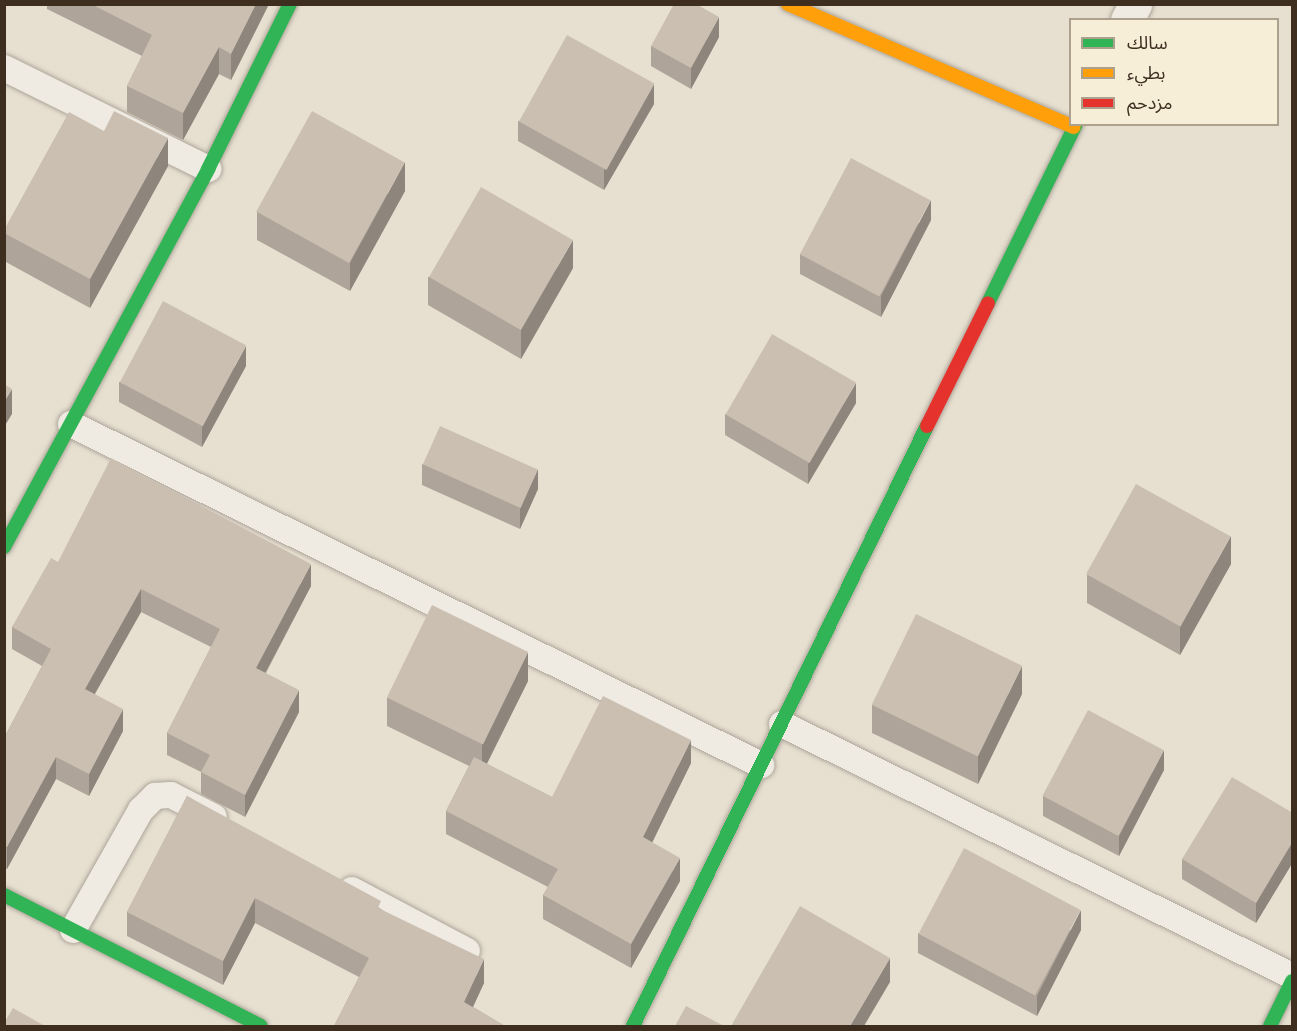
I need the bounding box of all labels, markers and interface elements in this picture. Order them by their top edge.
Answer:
legend [1069,18,1279,126]
text: سالك [1127,33,1168,53]
text: بطيء [1127,63,1165,83]
text: مزدحم [1127,93,1172,113]

